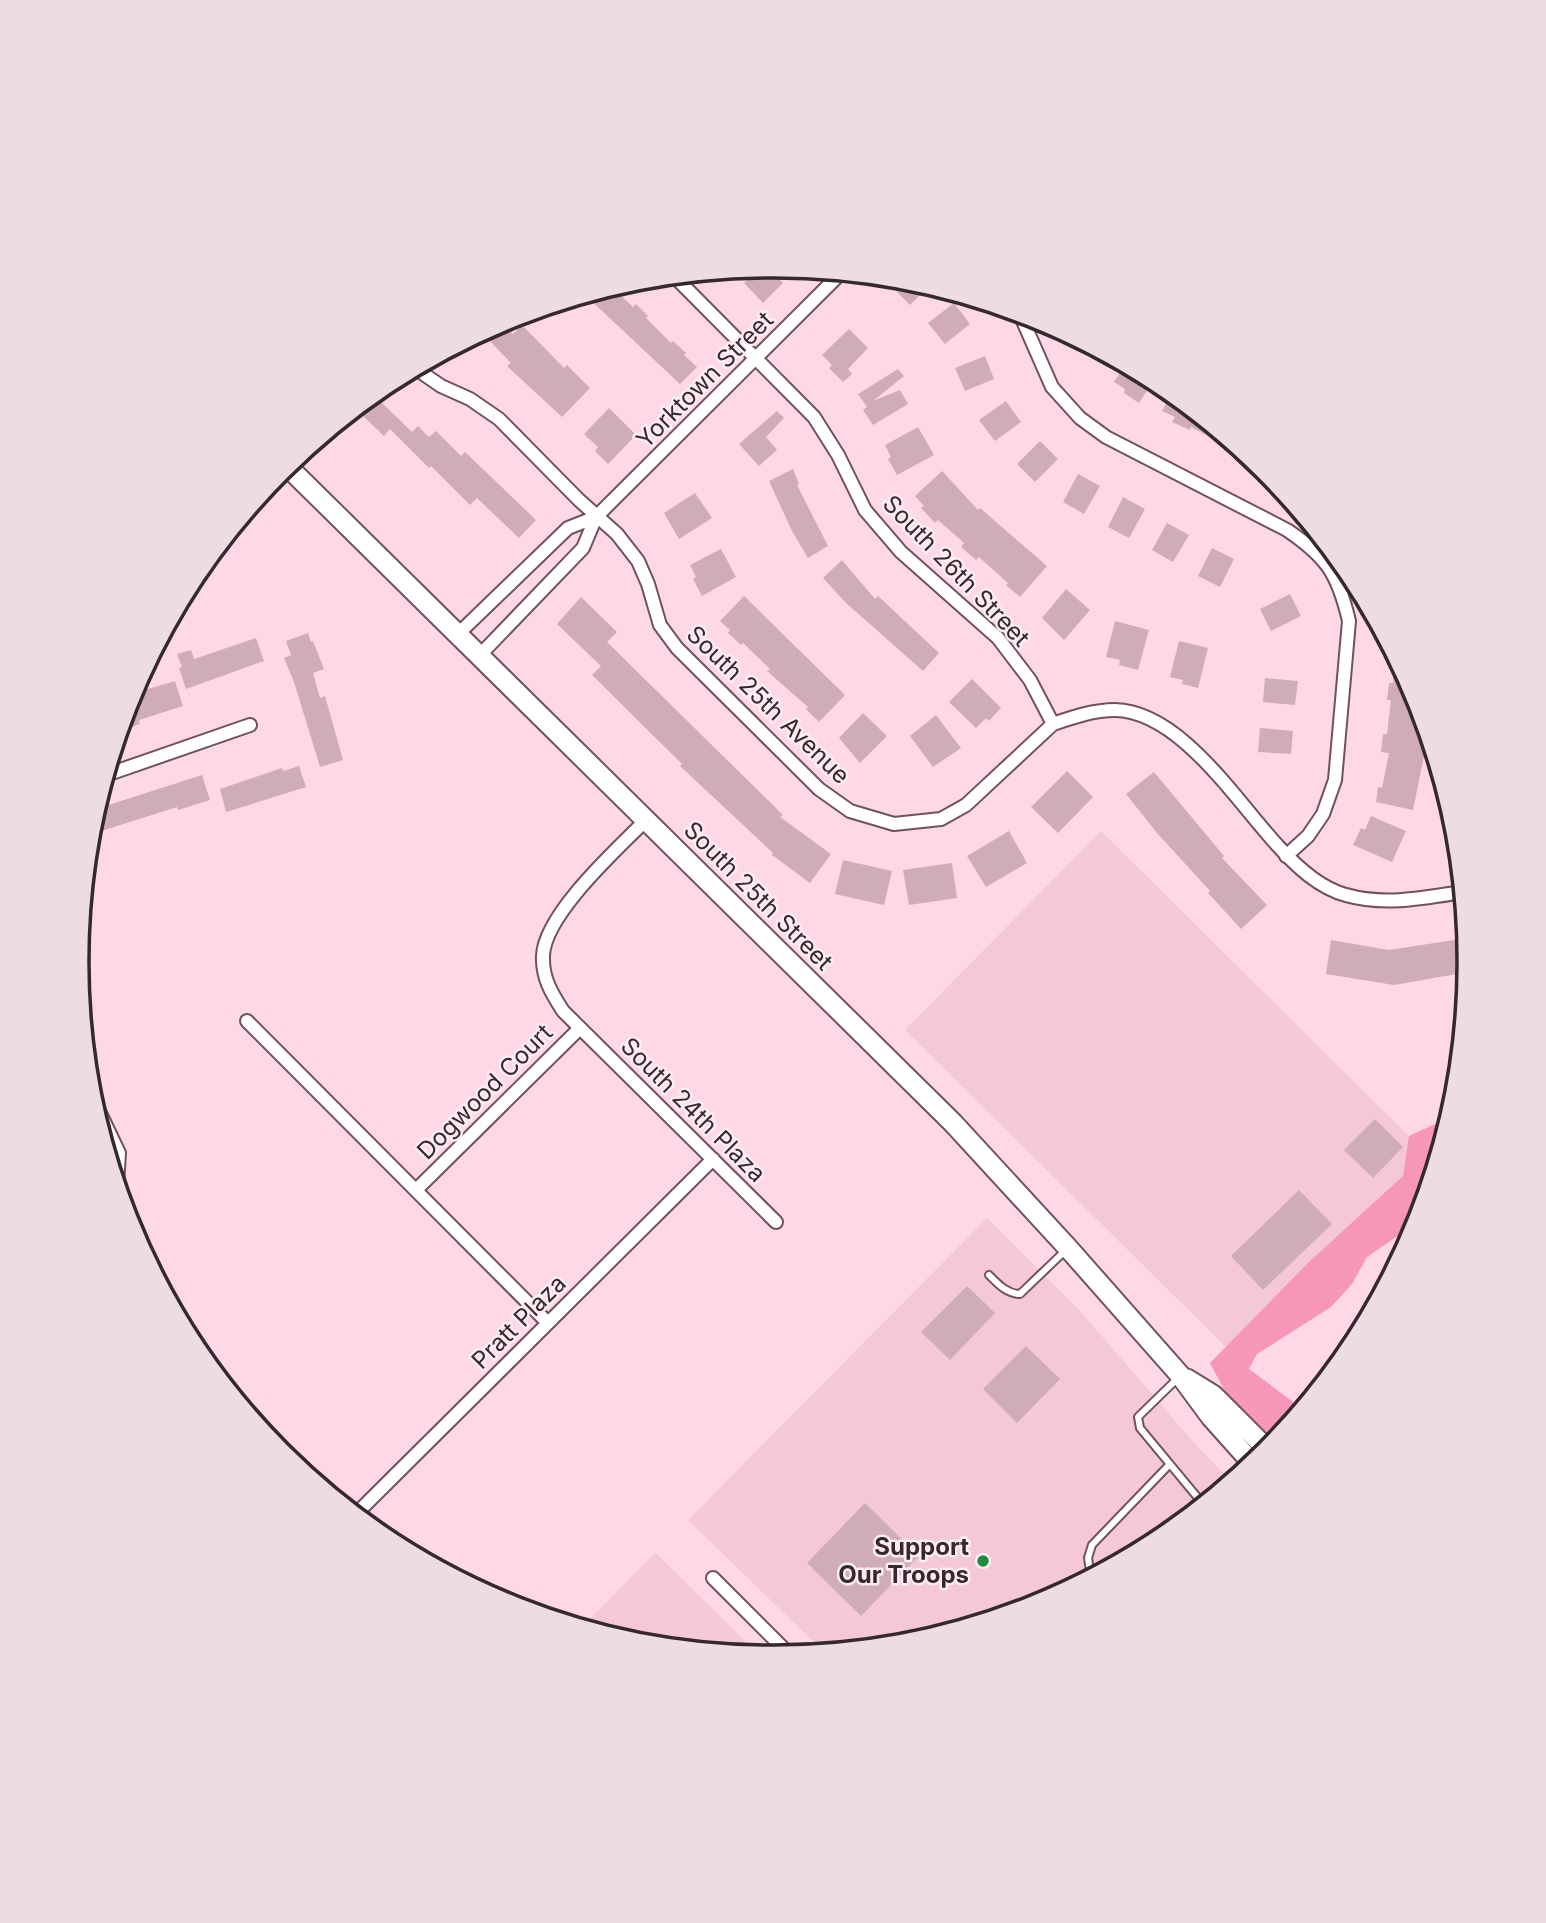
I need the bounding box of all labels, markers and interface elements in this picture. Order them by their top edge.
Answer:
street label: Yorktown Street [630,305,779,454]
street label: South 26th Street [877,489,1036,652]
street label: South 25th Avenue [681,619,856,790]
street label: South 25th Street [678,815,839,976]
street label: Dogwood Court [411,1018,558,1165]
street label: South 24th Plaza [615,1031,772,1188]
street label: Pratt Plaza [466,1269,572,1375]
place label: Support Our Troops [838,1532,969,1589]
marker: Support Our Troops [975,1553,991,1569]

